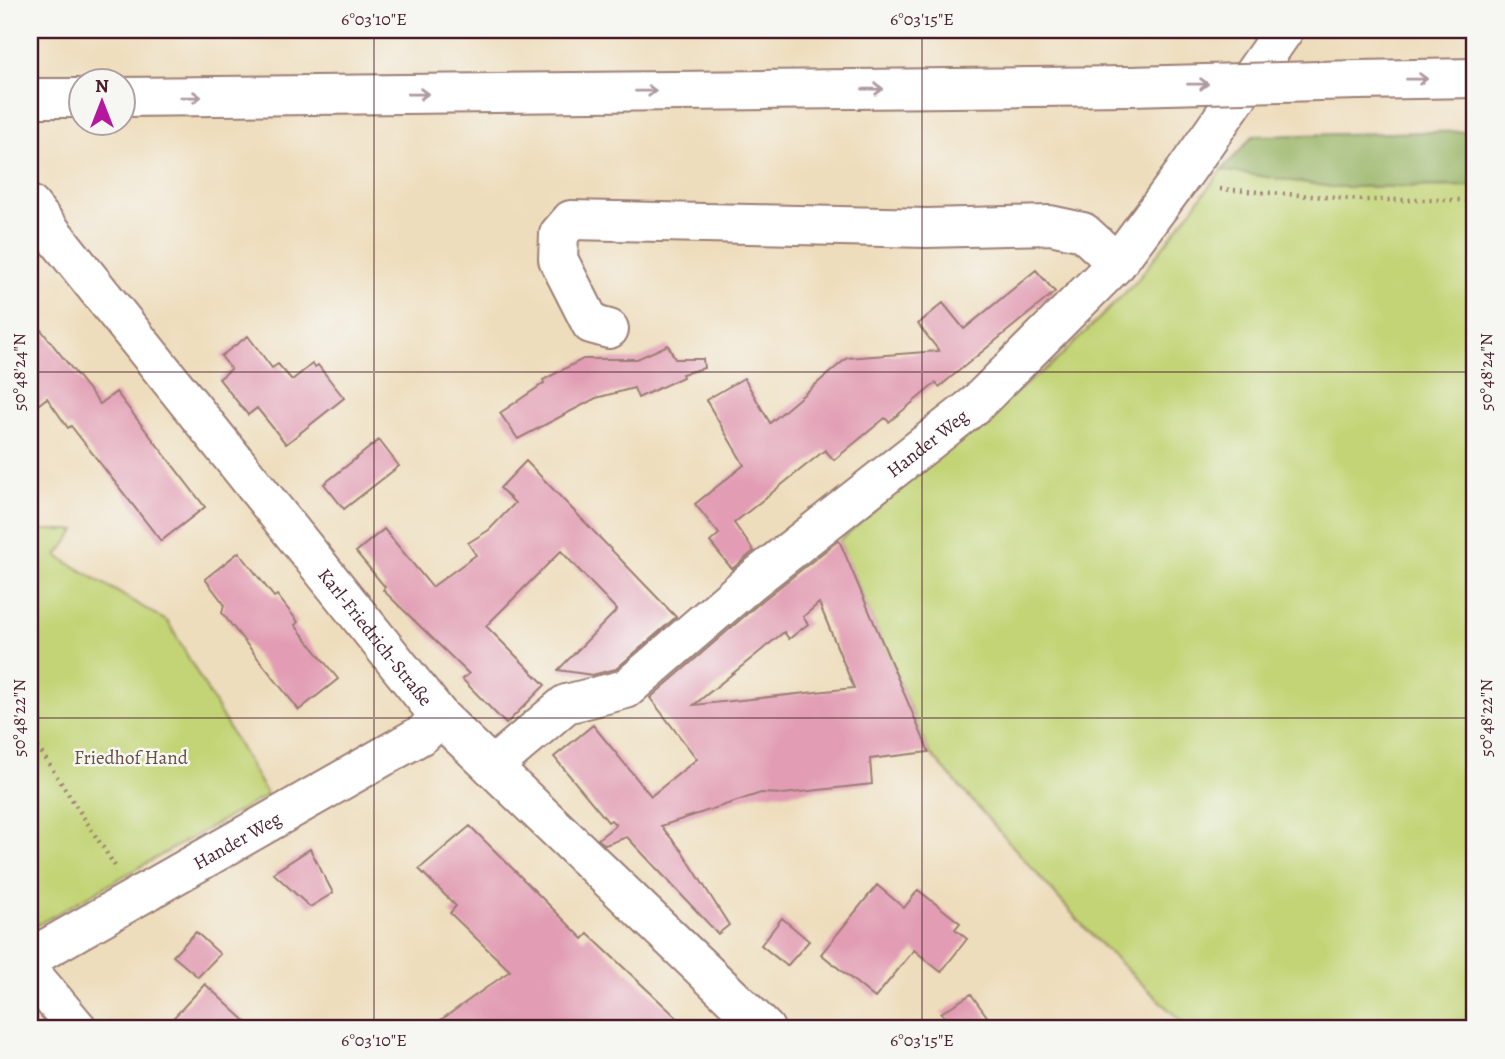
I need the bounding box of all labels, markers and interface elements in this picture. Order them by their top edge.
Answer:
text: 6°03'10"E [341,7,407,31]
text: 6°03'15"E [890,7,954,31]
north arrow [66,66,136,136]
one-way arrow [1405,72,1428,86]
text: N [95,73,109,99]
one-way arrow [1187,77,1210,91]
one-way arrow [861,82,884,96]
one-way arrow [634,84,657,98]
one-way arrow [406,87,429,101]
one-way arrow [179,90,202,103]
text: 50°48'24"N [7,333,31,411]
text: 50°48'24"N [1474,333,1498,411]
street label: Hander Weg [881,403,974,484]
street label: Karl-Friedrich-Straße [312,563,438,712]
text: 50°48'22"N [7,679,31,757]
text: 50°48'22"N [1474,679,1498,757]
park label: Friedhof Hand [74,745,189,771]
street label: Hander Weg [189,805,286,876]
text: 6°03'10"E [341,1028,407,1052]
text: 6°03'15"E [890,1028,954,1052]

